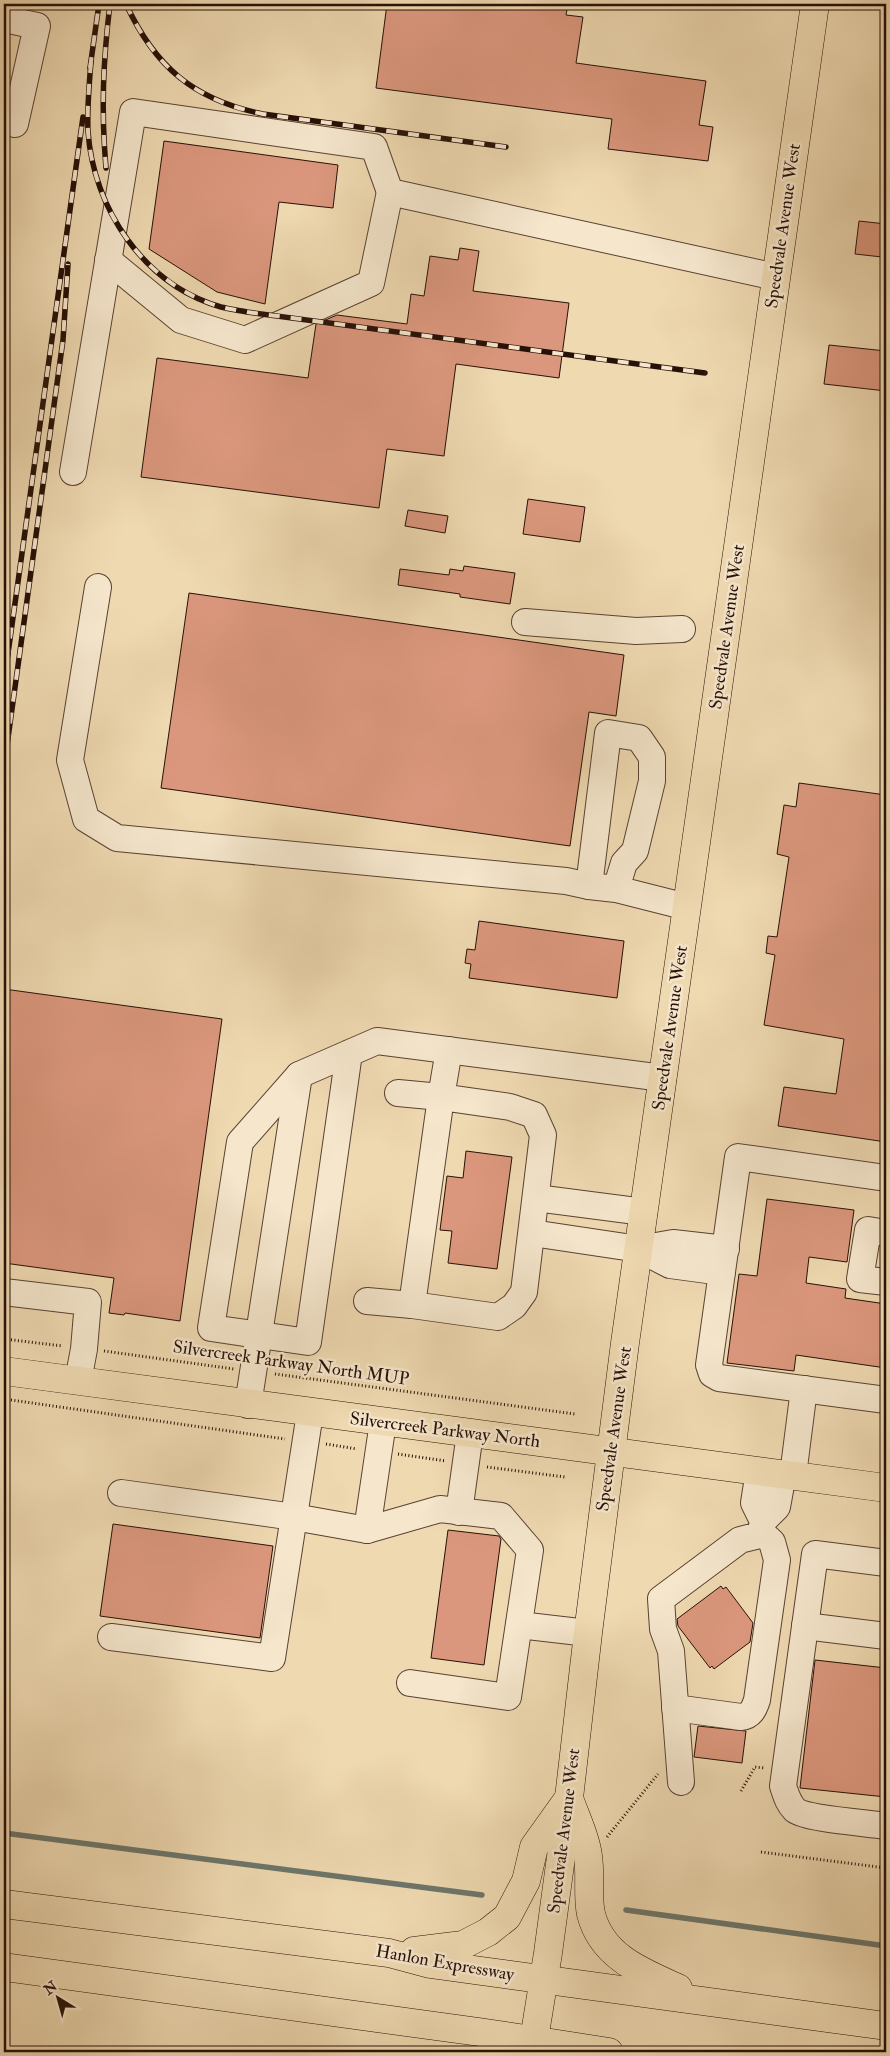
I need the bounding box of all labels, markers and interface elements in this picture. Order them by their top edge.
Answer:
street label: Speedvale Avenue West [760,142,806,310]
street label: Speedvale Avenue West [704,543,750,711]
street label: Speedvale Avenue West [647,944,693,1112]
street label: Silvercreek Parkway North MUP [171,1335,411,1391]
street label: Speedvale Avenue West [591,1345,637,1513]
street label: Silvercreek Parkway North [349,1407,542,1453]
street label: Speedvale Avenue West [542,1747,586,1915]
street label: Hanlon Expressway [374,1939,517,1987]
north arrow [32,1974,82,2024]
text: N [40,1977,61,1999]

